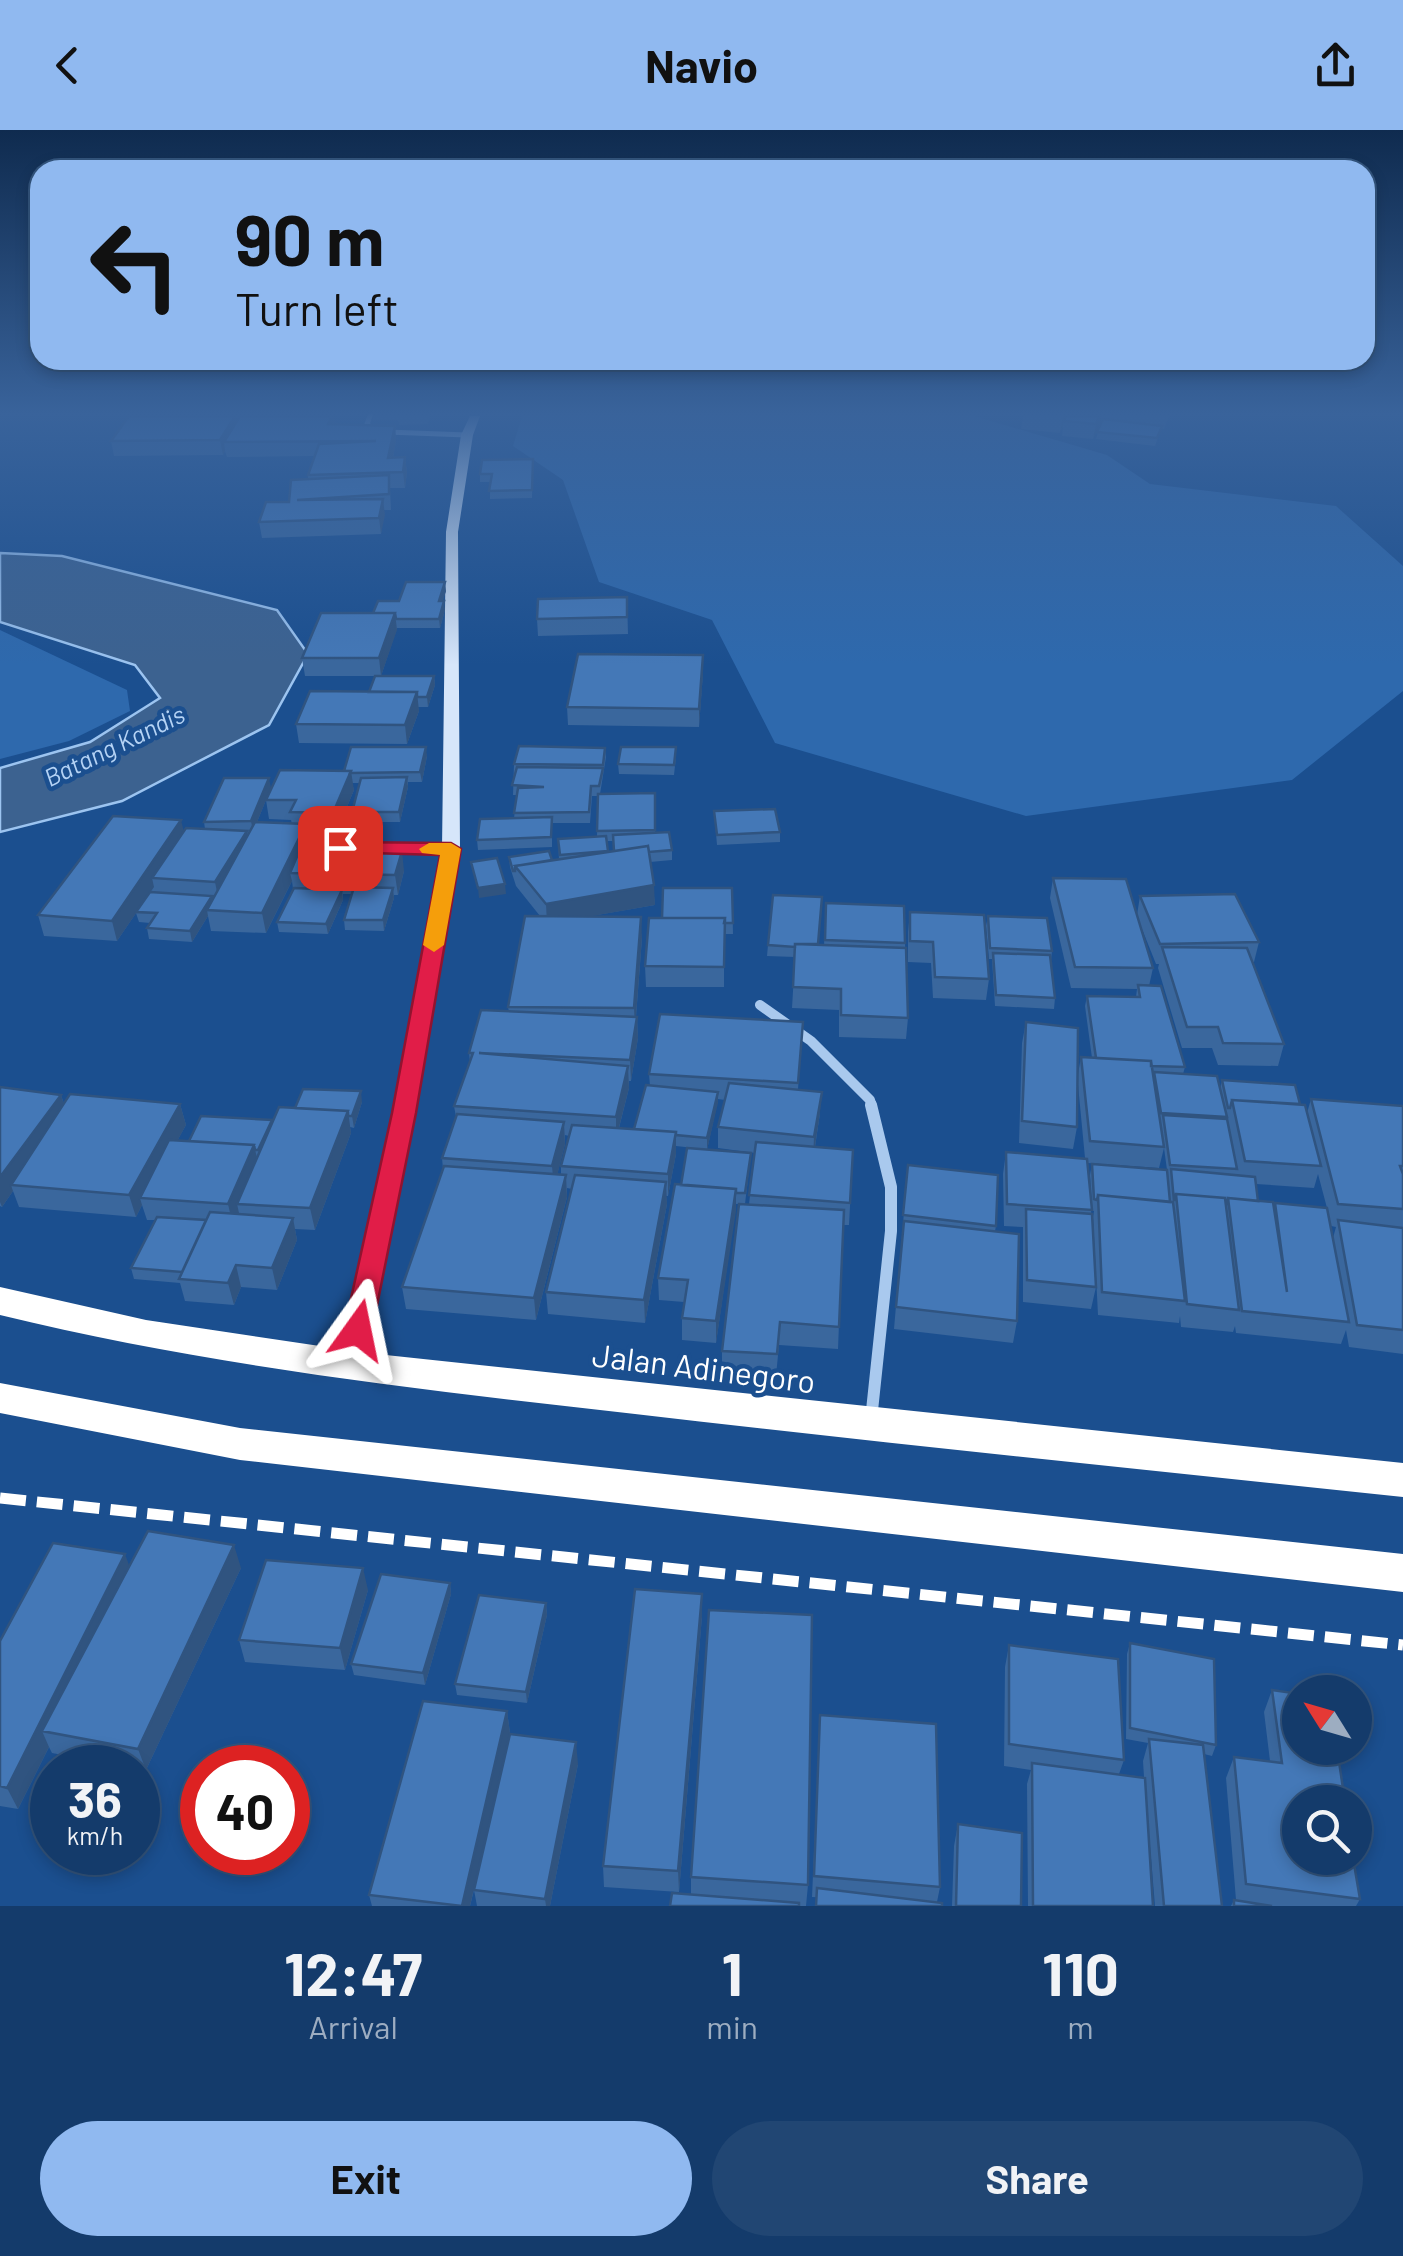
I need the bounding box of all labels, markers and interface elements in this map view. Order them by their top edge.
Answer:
icon: back [40,38,95,93]
text: Navio [645,38,758,92]
icon: share [1308,38,1363,93]
text: 90 m [235,196,385,280]
icon: left [70,200,200,330]
text: Turn left [235,281,399,335]
water label: Batang Kandis [39,698,189,792]
pin [298,806,383,891]
icon: arrive [313,821,368,876]
position arrow [306,1278,410,1382]
street label: Jalan Adinegoro [590,1334,818,1400]
north arrow [1282,1675,1372,1765]
map controls [1282,1675,1372,1875]
speed limit sign: 40 [180,1745,310,1875]
text: 36 [68,1768,122,1828]
button: search [1282,1785,1372,1875]
text: km/h [67,1820,123,1850]
text: 12:47 [284,1936,422,2008]
text: 1 [722,1936,743,2008]
text: 110 [1042,1936,1119,2008]
text: Arrival [308,2007,398,2045]
text: min [706,2007,758,2045]
text: m [1067,2007,1094,2045]
button: Exit [40,2121,692,2236]
button: Share [712,2121,1363,2236]

